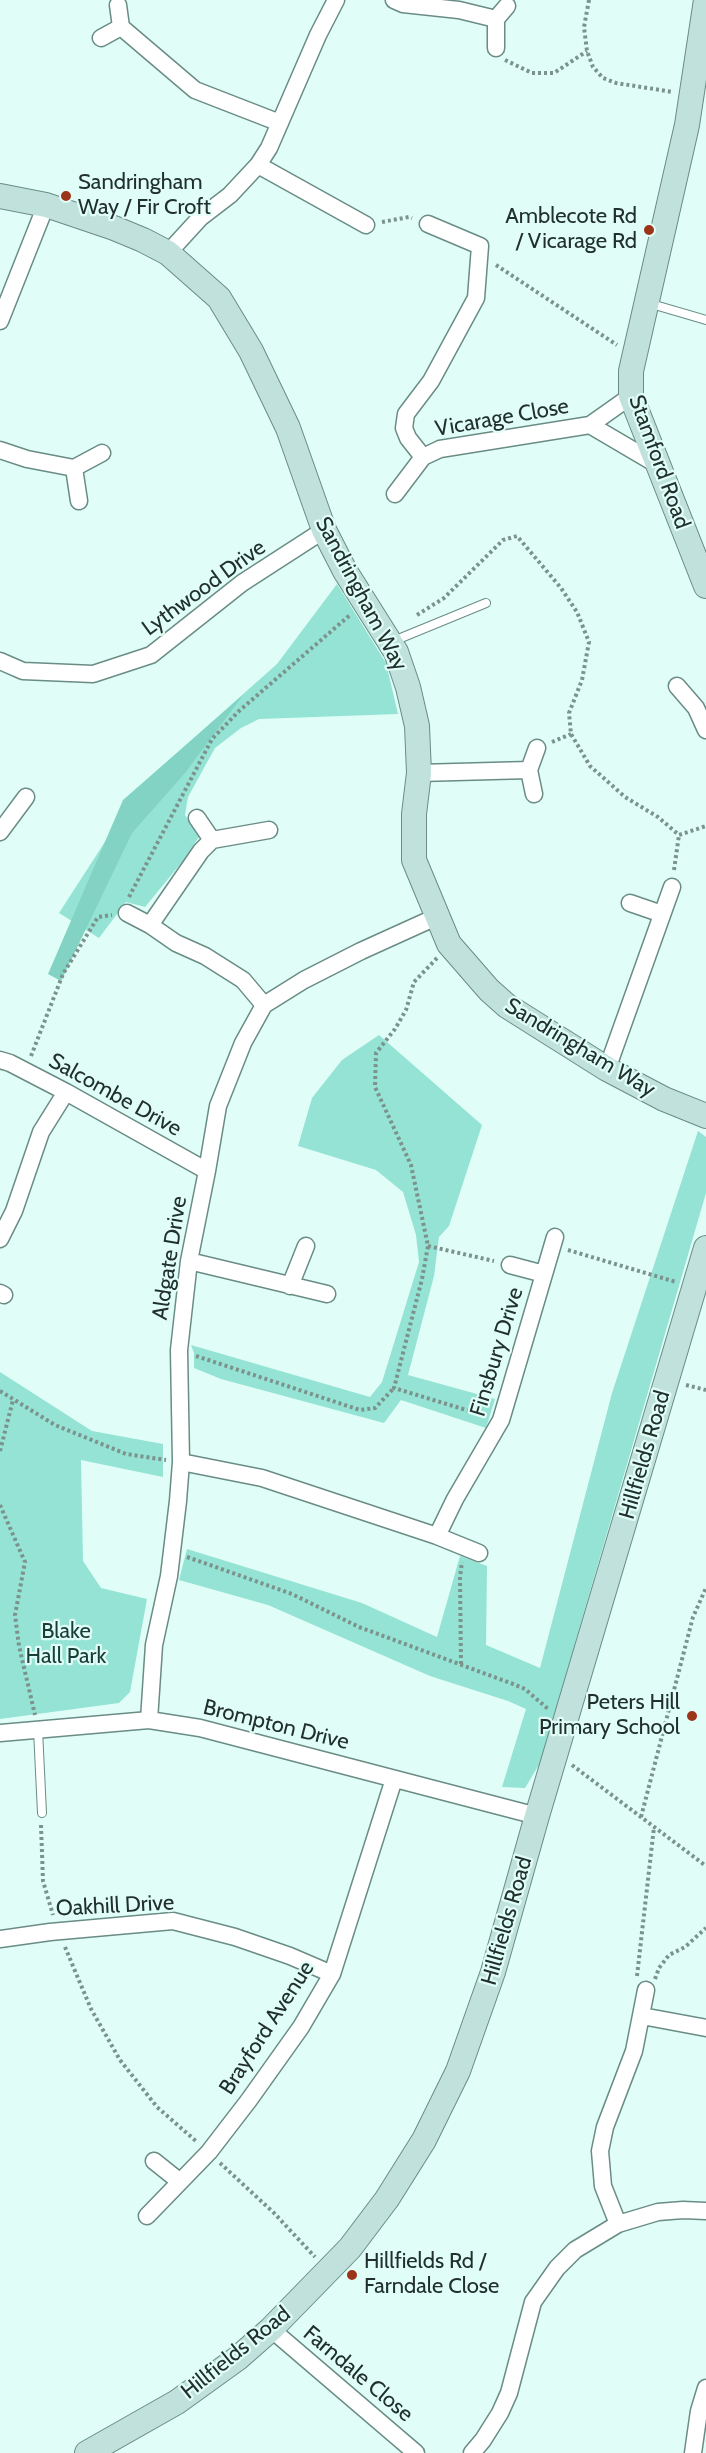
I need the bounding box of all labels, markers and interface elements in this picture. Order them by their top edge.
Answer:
place label: Sandringham Way / Fir Croft [78,170,211,222]
marker: Sandringham Way / Fir Croft [59,189,73,203]
place label: Amblecote Rd / Vicarage Rd [505,204,637,255]
marker: Amblecote Rd / Vicarage Rd [642,223,656,237]
street label: Stamford Road [623,392,695,532]
street label: Vicarage Close [433,393,571,443]
street label: Sandringham Way [309,512,413,676]
street label: Lythwood Drive [137,534,271,642]
street label: Sandringham Way [500,993,660,1103]
street label: Salcombe Drive [44,1048,186,1142]
street label: Aldgate Drive [147,1194,193,1322]
street label: Finsbury Drive [465,1284,529,1420]
street label: Hillfields Road [614,1388,676,1522]
park label: Blake Hall Park [26,1619,106,1670]
place label: Peters Hill Primary School [539,1690,680,1742]
street label: Brompton Drive [200,1694,352,1756]
marker: Peters Hill Primary School [685,1709,699,1723]
street label: Hillfields Road [476,1854,538,1988]
street label: Oakhill Drive [55,1890,175,1922]
street label: Brayford Avenue [214,1956,320,2100]
place label: Hillfields Rd / Farndale Close [364,2249,499,2300]
marker: Hillfields Rd / Farndale Close [345,2268,359,2282]
street label: Hillfields Road [176,2301,296,2405]
street label: Farndale Close [298,2320,418,2428]

